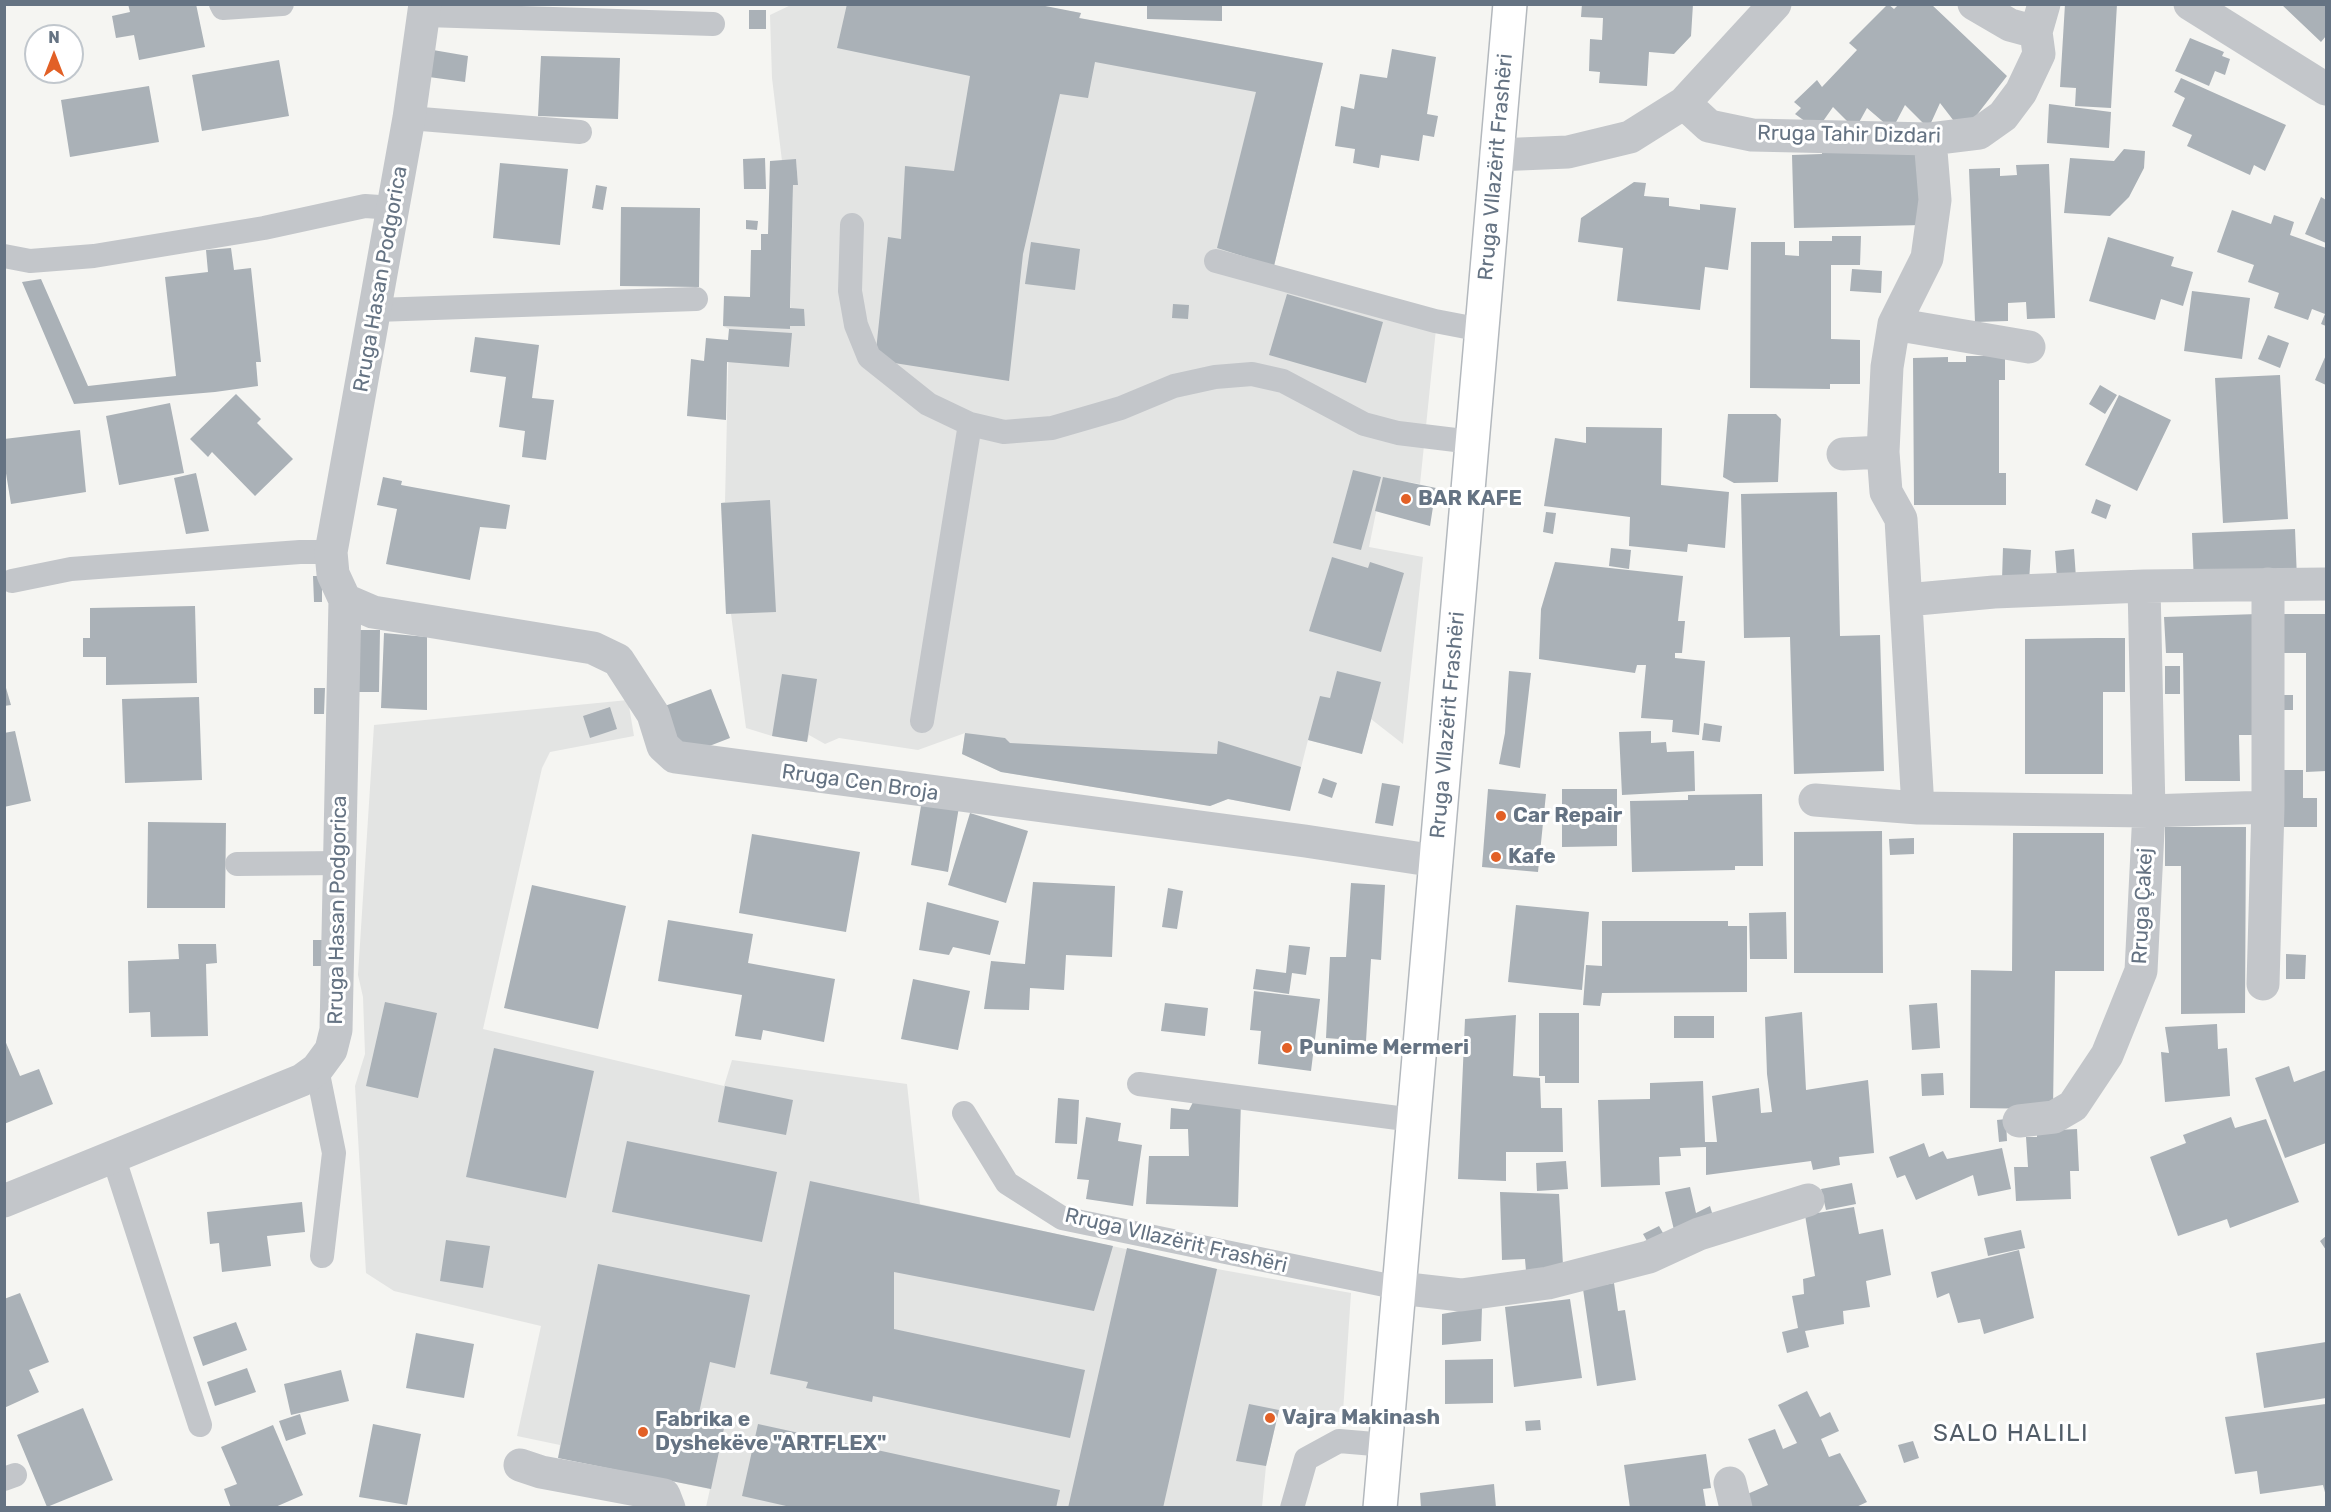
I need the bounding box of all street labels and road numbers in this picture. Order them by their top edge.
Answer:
street label: Rruga Vllazërit Frashëri [1474,53,1518,281]
street label: Rruga Tahir Dizdari [1757,121,1941,149]
street label: Rruga Hasan Podgorica [349,164,413,394]
street label: Rruga Vllazërit Frashëri [1426,611,1470,839]
street label: Rruga Cen Broja [780,760,940,806]
street label: Rruga Hasan Podgorica [323,795,353,1025]
street label: Rruga Çakej [2127,847,2159,965]
street label: Rruga Vllazërit Frashëri [1062,1203,1290,1279]

